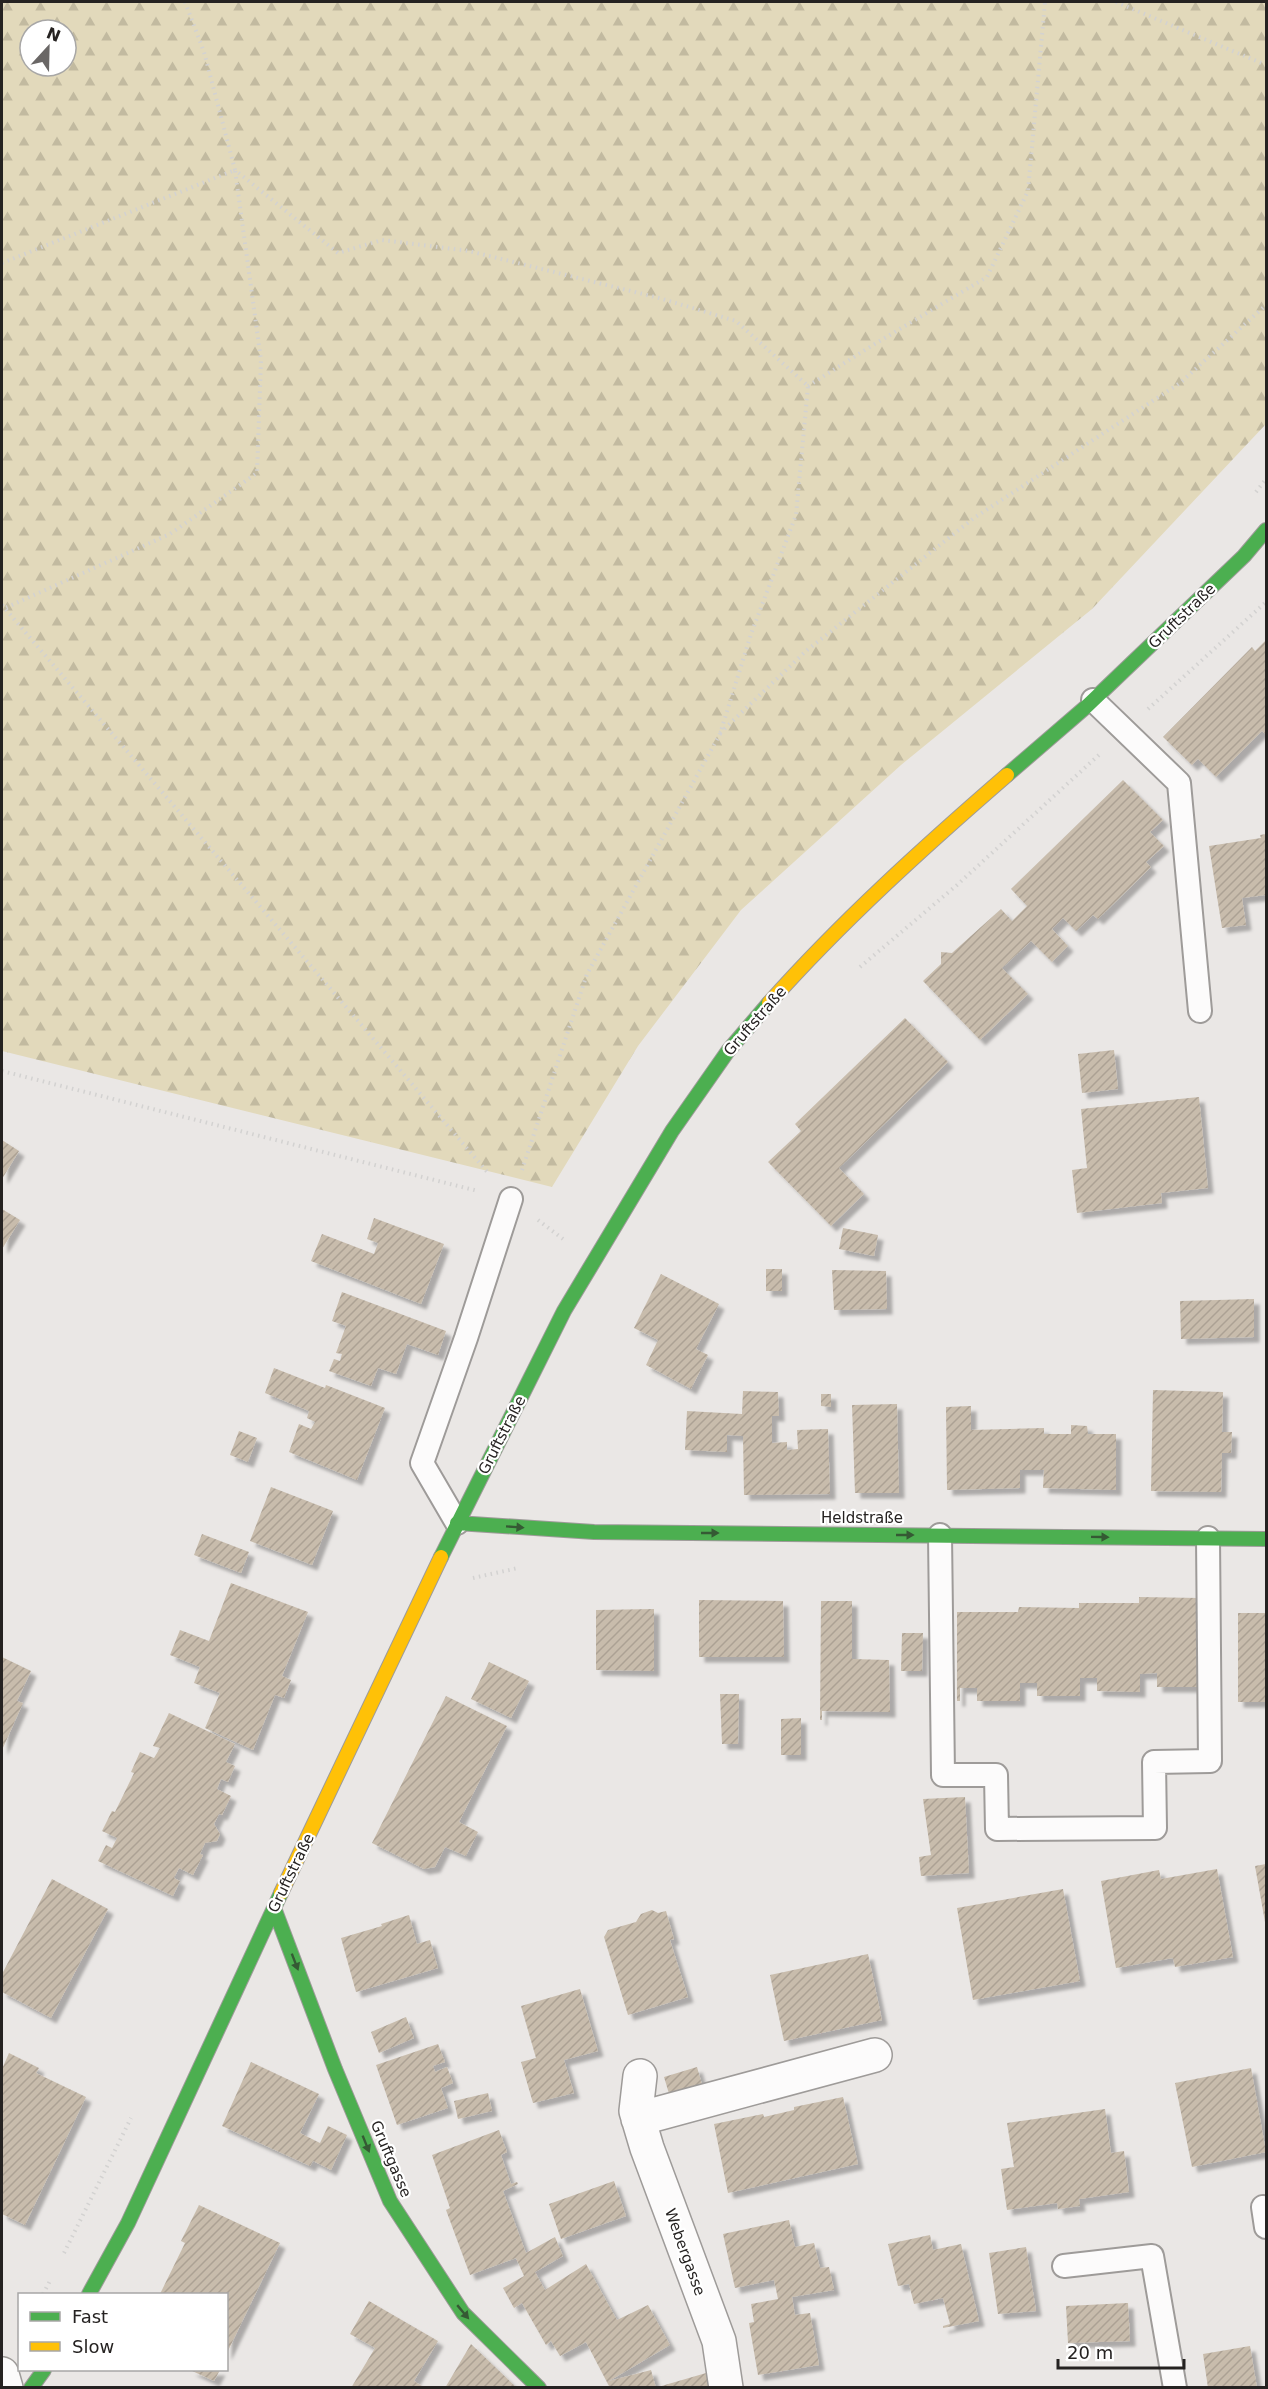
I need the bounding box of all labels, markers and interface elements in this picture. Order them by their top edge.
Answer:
north arrow [18,18,78,78]
text: N [44,23,63,46]
street label: Gruftstraße [1145,580,1219,652]
street label: Gruftstraße [720,983,790,1059]
street label: Gruftstraße [474,1393,530,1477]
street label: Heldstraße [821,1509,903,1527]
one-way arrow [506,1522,525,1532]
one-way arrow [701,1528,720,1538]
one-way arrow [896,1530,915,1540]
one-way arrow [1091,1532,1110,1542]
street label: Gruftstraße [264,1830,318,1916]
one-way arrow [290,1954,300,1972]
street label: Gruftgasse [367,2118,415,2200]
one-way arrow [361,2135,371,2153]
street label: Webergasse [661,2206,709,2298]
legend [18,2293,228,2371]
one-way arrow [457,2304,470,2320]
text: Fast [72,2306,108,2327]
scale bar [1058,2332,1184,2370]
text: Slow [72,2336,114,2357]
text: 20 m [1067,2342,1113,2363]

